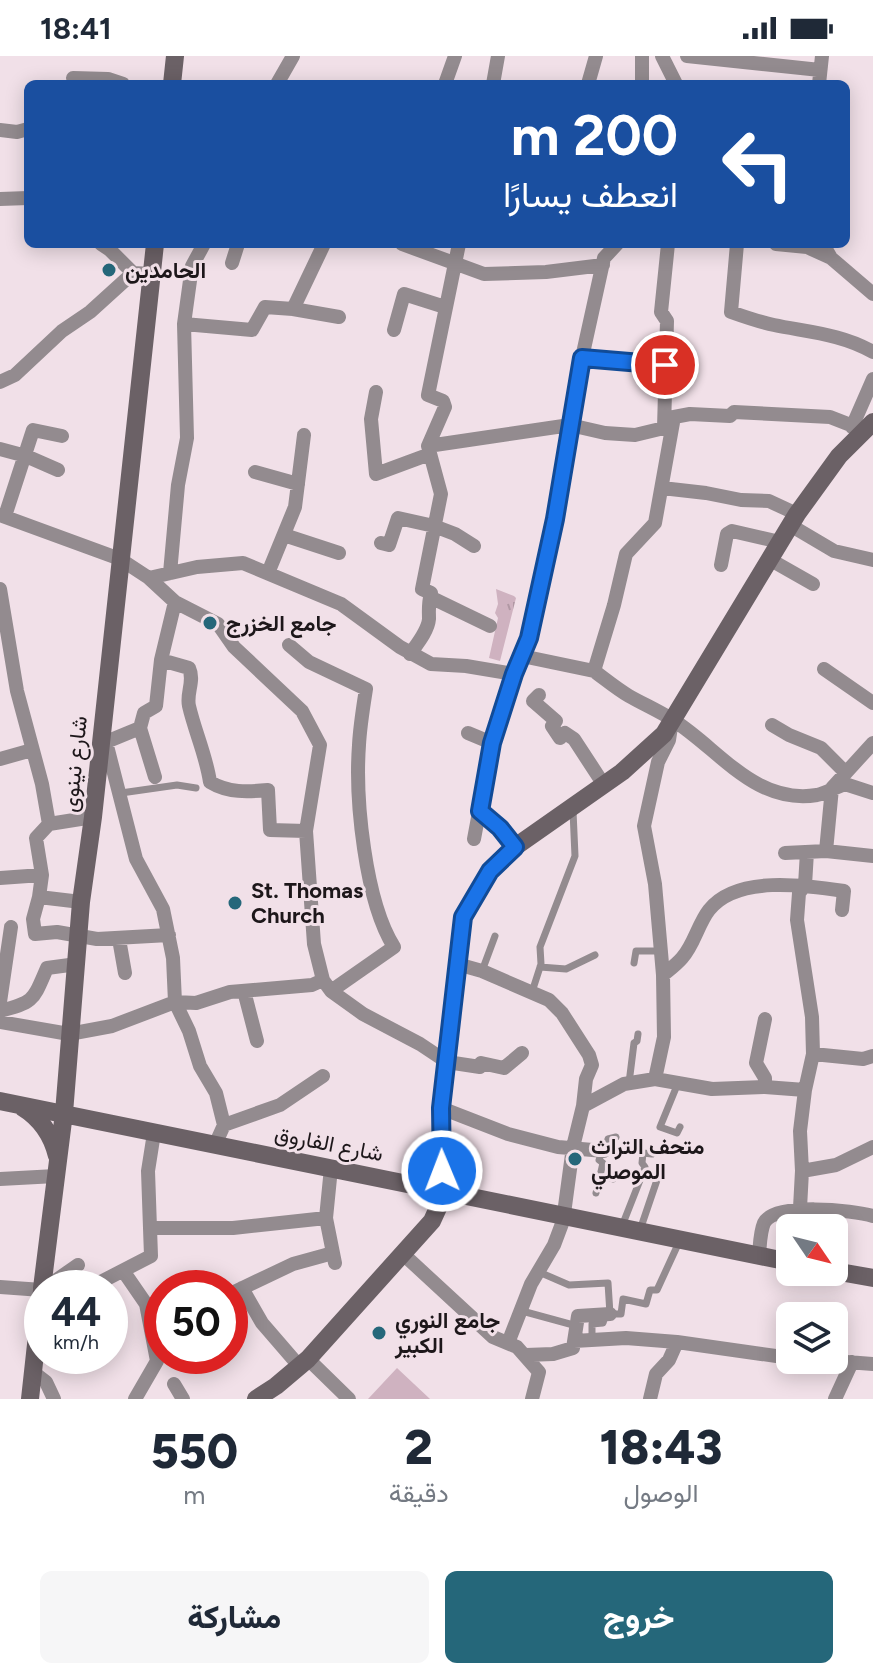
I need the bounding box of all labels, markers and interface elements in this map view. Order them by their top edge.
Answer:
text: 18:41 [40,10,112,47]
text: 200 m [511,102,678,169]
icon: left [706,112,810,216]
text: انعطف يسارًا [503,173,678,216]
place label: الحامدين [125,257,206,284]
marker: الحامدين [100,261,118,279]
pin [631,331,699,399]
icon: arrive [643,343,687,387]
place label: جامع الخزرج [226,610,337,638]
marker: جامع الخزرج [201,614,219,632]
street label: شارع نينوى [56,715,94,814]
place label: St. Thomas Church [251,877,363,929]
marker: St. Thomas Church [226,894,244,912]
street label: شارع الفاروق [272,1120,385,1168]
position arrow [400,1129,484,1213]
place label: متحف التراث الموصلي [591,1133,705,1190]
marker: متحف التراث الموصلي [566,1150,584,1168]
north arrow [776,1214,848,1286]
map controls [776,1214,848,1374]
speed limit sign: 50 [144,1270,248,1374]
text: 44 [51,1288,101,1336]
button: layers [776,1302,848,1374]
place label: جامع النوري الكبير [394,1307,500,1359]
marker: جامع النوري الكبير [370,1324,388,1342]
text: km/h [53,1330,99,1354]
text: 2 [405,1418,433,1476]
text: 18:43 [599,1418,722,1476]
text: 550 [151,1422,238,1480]
text: دقيقة [389,1477,449,1509]
text: الوصول [623,1477,698,1509]
text: m [183,1479,205,1511]
button: مشاركة [40,1571,429,1663]
button: خروج [445,1571,833,1663]

